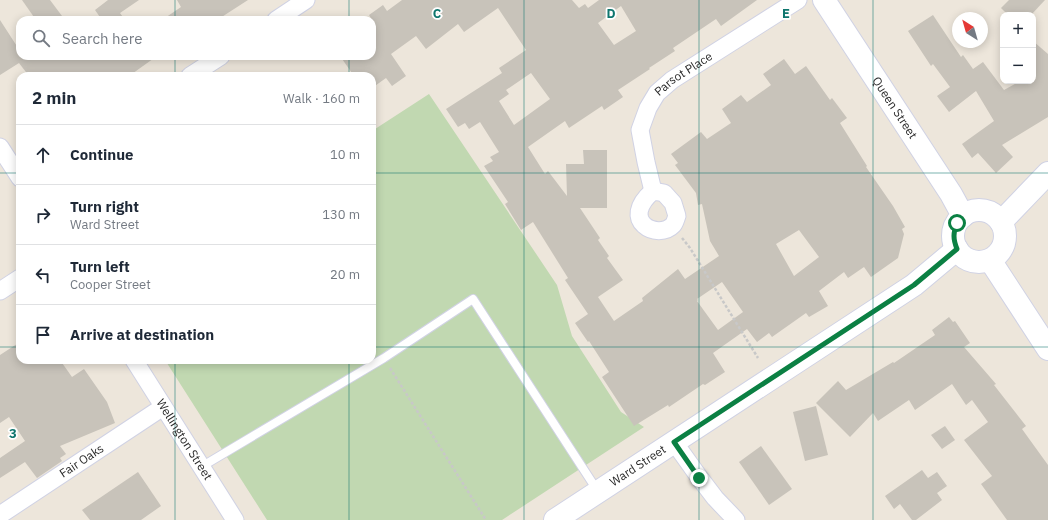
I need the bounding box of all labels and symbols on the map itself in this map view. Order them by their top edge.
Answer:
text: C [433,5,442,22]
text: D [606,5,616,22]
text: E [782,5,790,22]
north arrow [952,12,988,48]
street label: Parsot Place [651,48,715,99]
street label: Queen Street [869,74,921,142]
route start [948,214,966,232]
street label: Wellington Street [153,396,216,483]
text: 3 [9,425,17,442]
street label: Fair Oaks [56,440,106,480]
street label: Ward Street [607,442,668,489]
route end [690,469,708,487]

